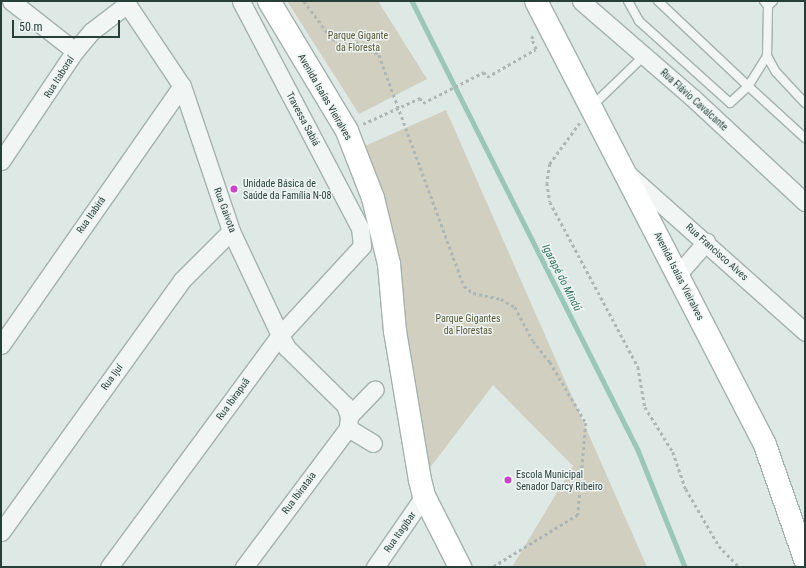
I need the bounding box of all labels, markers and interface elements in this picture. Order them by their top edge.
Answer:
scale bar [14,12,122,38]
text: 50 m [19,20,43,34]
park label: Parque Gigante da Floresta [328,29,388,52]
street label: Avenida Isaías Vieiralves [295,52,355,142]
street label: Rua Itaboraí [41,54,77,100]
street label: Rua Flávio Cavalcante [658,67,730,133]
street label: Travessa Sabiá [284,90,322,148]
place label: Unidade Básica de Saúde da Família N-08 [243,177,331,200]
marker: Unidade Básica de Saúde da Família N-08 [228,183,240,195]
street label: Rua Gaivota [211,186,239,234]
street label: Rua Itabirá [74,194,108,236]
street label: Rua Francisco Alves [684,221,750,283]
street label: Avenida Isaías Vieiralves [651,230,707,322]
water label: Igarapé do Mindú [538,242,584,314]
park label: Parque Gigantes da Florestas [435,312,501,336]
street label: Rua Ijuí [99,362,125,392]
street label: Rua Ibirapuã [214,376,252,422]
place label: Escola Municipal Senador Darcy Ribeiro [516,468,603,492]
street label: Rua Ibirataia [279,470,319,516]
marker: Escola Municipal Senador Darcy Ribeiro [503,475,513,485]
street label: Rua Itagibar [381,509,419,555]

